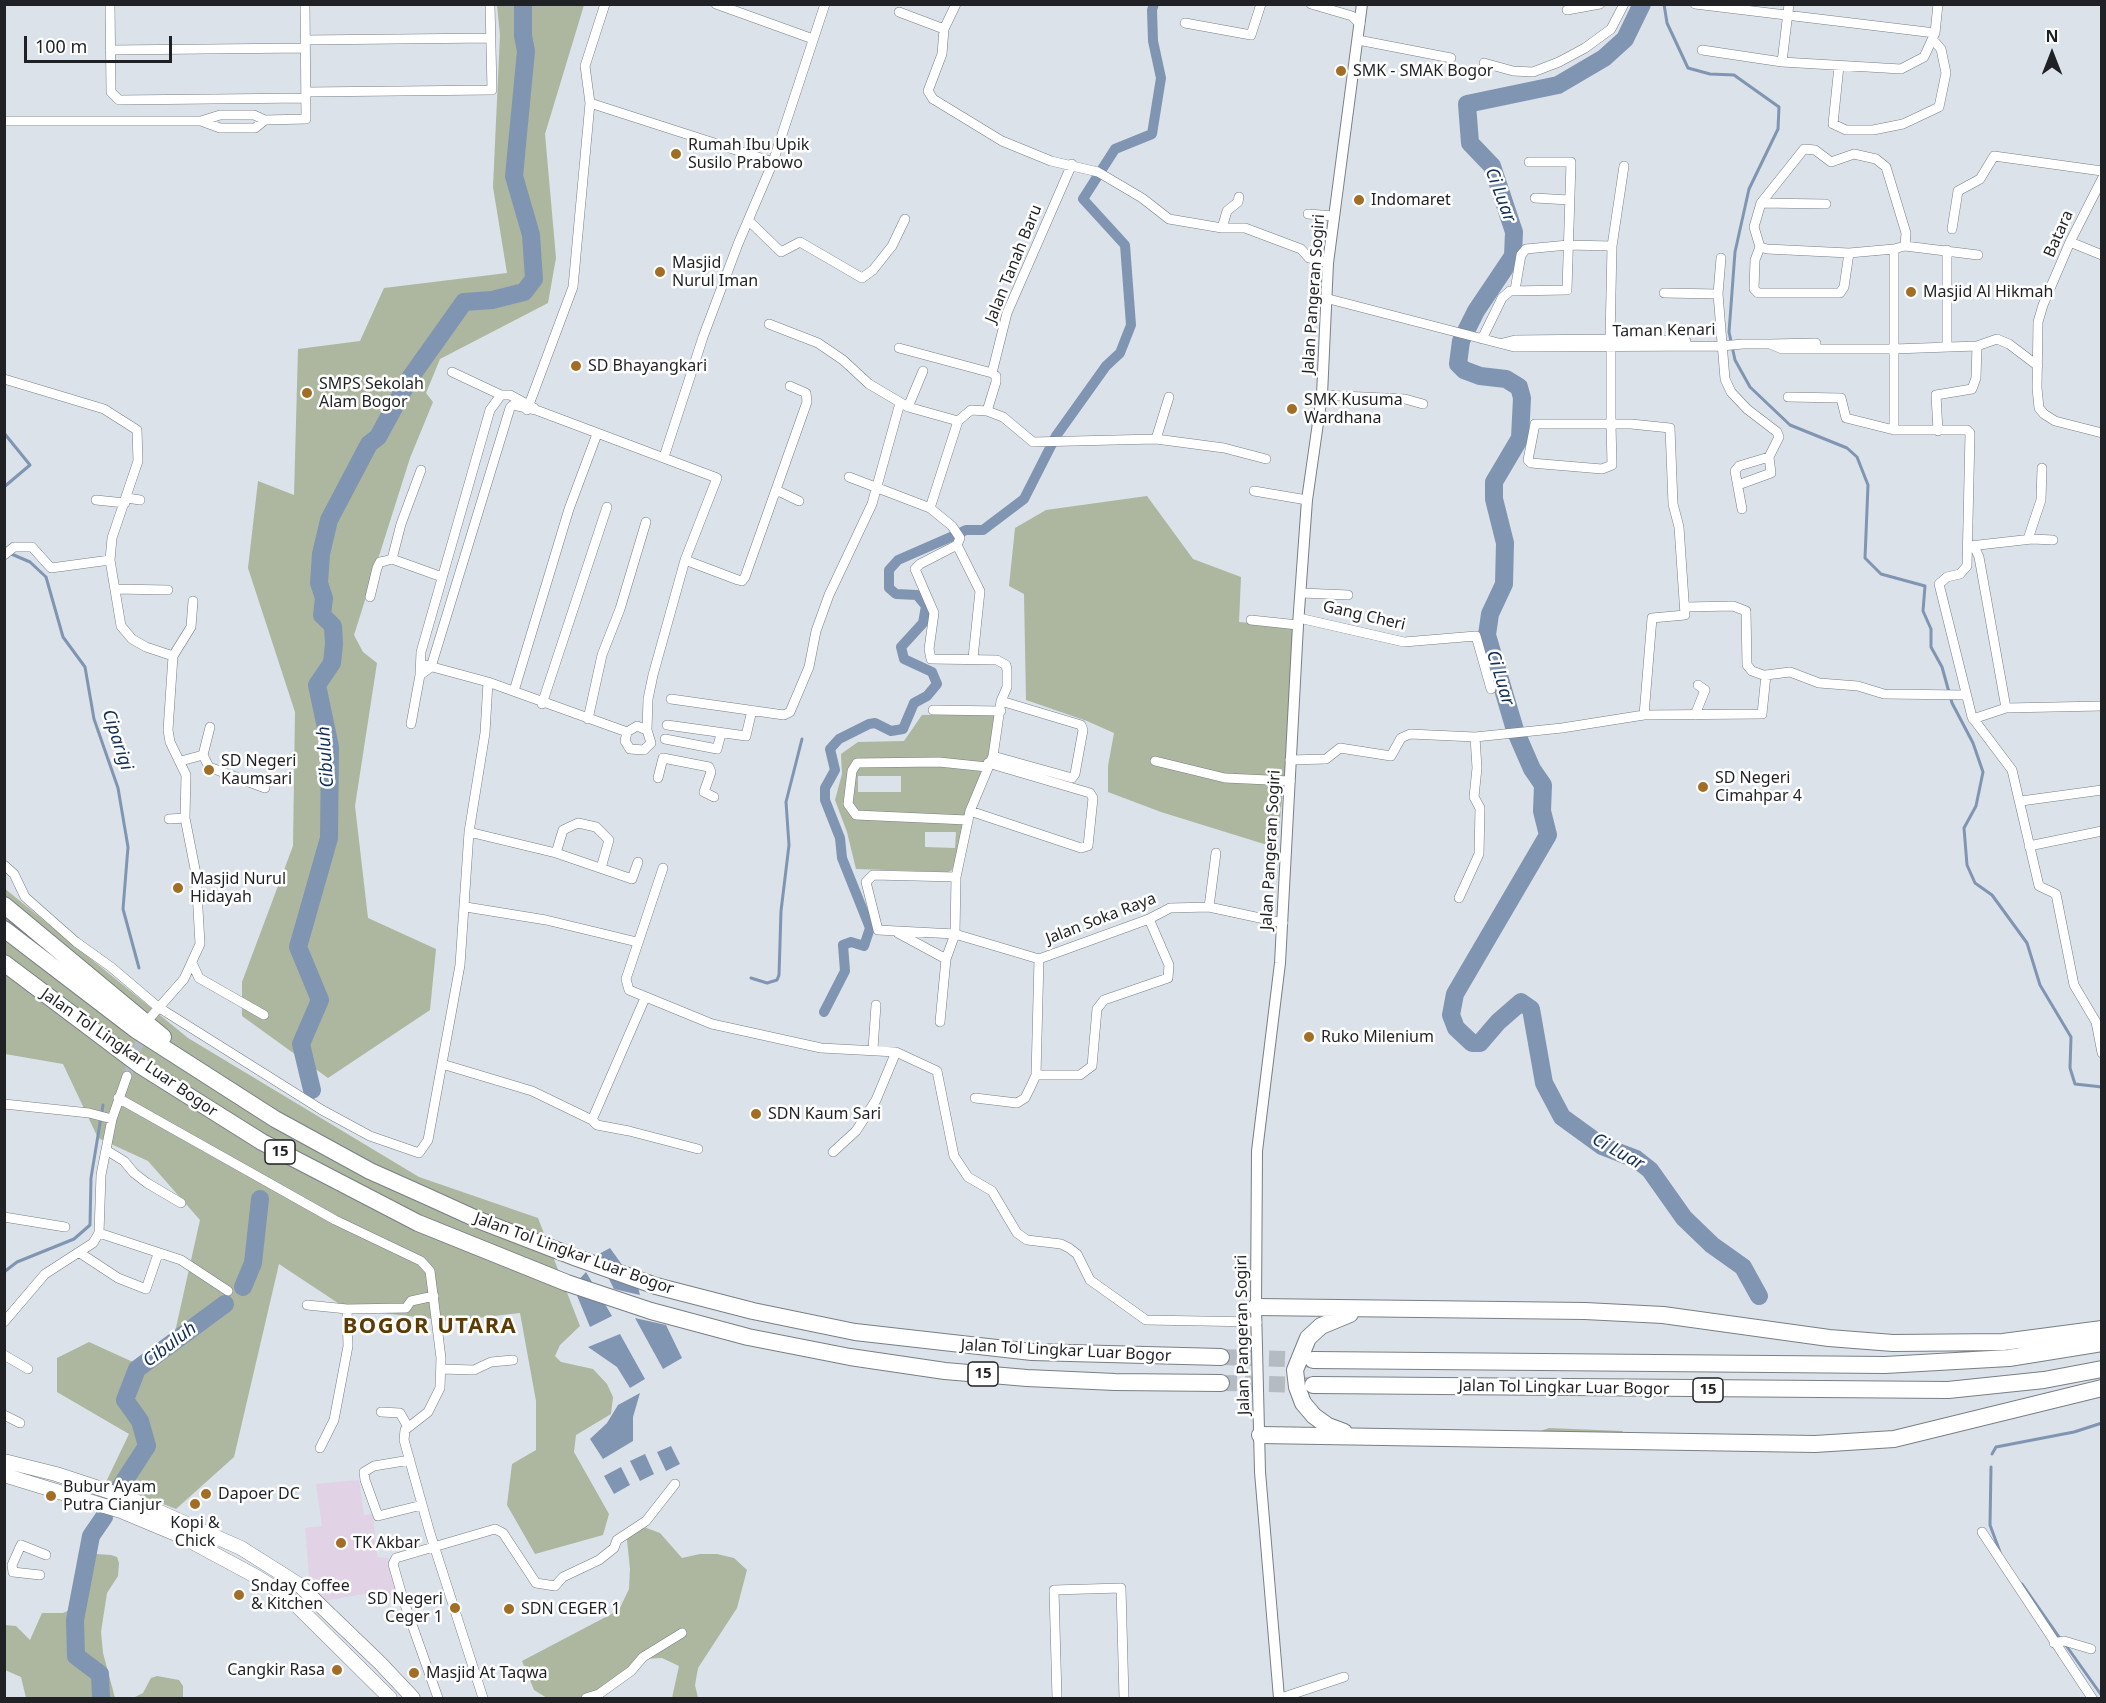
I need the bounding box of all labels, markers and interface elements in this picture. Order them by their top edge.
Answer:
scale bar [27,24,176,62]
north arrow [2022,24,2082,84]
text: N [2045,25,2059,47]
text: 100 m [35,34,87,58]
place label: SMK - SMAK Bogor [1353,61,1493,81]
marker: SMK - SMAK Bogor [1334,64,1348,78]
place label: Rumah Ibu Upik Susilo Prabowo [688,135,809,173]
marker: Rumah Ibu Upik Susilo Prabowo [669,147,683,161]
water label: Ci Luar [1480,165,1520,225]
place label: Indomaret [1371,190,1451,210]
marker: Indomaret [1352,193,1366,207]
street label: Jalan Tanah Baru [982,202,1046,326]
street label: Batara [2040,208,2078,260]
street label: Jalan Pangeran Sogiri [1299,213,1329,375]
place label: Masjid Nurul Iman [672,253,758,291]
marker: Masjid Nurul Iman [653,265,667,279]
place label: Masjid Al Hikmah [1923,282,2053,302]
marker: Masjid Al Hikmah [1904,285,1918,299]
street label: Taman Kenari [1612,321,1716,341]
place label: SD Bhayangkari [588,356,707,376]
marker: SD Bhayangkari [569,359,583,373]
place label: SMPS Sekolah Alam Bogor [319,374,424,412]
marker: SMPS Sekolah Alam Bogor [300,386,314,400]
place label: SMK Kusuma Wardhana [1304,390,1403,428]
marker: SMK Kusuma Wardhana [1285,402,1299,416]
street label: Gang Cheri [1321,597,1407,635]
water label: Ci Luar [1481,648,1519,708]
water label: Ciparigi [97,707,137,773]
water label: Cibuluh [313,726,339,788]
place label: SD Negeri Kaumsari [221,751,296,789]
marker: SD Negeri Kaumsari [202,763,216,777]
place label: SD Negeri Cimahpar 4 [1715,768,1802,806]
street label: Jalan Pangeran Sogiri [1257,769,1285,931]
marker: SD Negeri Cimahpar 4 [1696,780,1710,794]
place label: Masjid Nurul Hidayah [190,869,286,907]
marker: Masjid Nurul Hidayah [171,881,185,895]
street label: Jalan Soka Raya [1043,889,1159,949]
street label: Jalan Tol Lingkar Luar Bogor [37,985,221,1121]
place label: Ruko Milenium [1321,1027,1434,1047]
marker: Ruko Milenium [1302,1030,1316,1044]
place label: SDN Kaum Sari [768,1104,881,1124]
marker: SDN Kaum Sari [749,1107,763,1121]
water label: Ci Luar [1588,1129,1648,1175]
road number: 15 [265,1140,295,1164]
street label: Jalan Tol Lingkar Luar Bogor [472,1209,676,1299]
street label: Jalan Pangeran Sogiri [1232,1255,1254,1415]
district label: BOGOR UTARA [343,1314,517,1340]
water label: Cibuluh [139,1318,201,1372]
street label: Jalan Tol Lingkar Luar Bogor [960,1336,1172,1366]
road number: 15 [968,1362,998,1386]
street label: Jalan Tol Lingkar Luar Bogor [1458,1377,1670,1399]
road number: 15 [1693,1378,1723,1402]
place label: Bubur Ayam Putra Cianjur [63,1477,161,1515]
place label: Dapoer DC [218,1484,300,1504]
marker: Dapoer DC [199,1487,213,1501]
marker: Bubur Ayam Putra Cianjur [44,1489,58,1503]
marker: Kopi & Chick [188,1497,202,1511]
place label: Kopi & Chick [170,1513,220,1551]
place label: TK Akbar [353,1533,420,1553]
marker: TK Akbar [334,1536,348,1550]
place label: Snday Coffee & Kitchen [251,1576,350,1614]
marker: Snday Coffee & Kitchen [232,1588,246,1602]
place label: SD Negeri Ceger 1 [368,1589,443,1627]
place label: SDN CEGER 1 [521,1599,621,1619]
marker: SD Negeri Ceger 1 [448,1601,462,1615]
marker: SDN CEGER 1 [502,1602,516,1616]
place label: Cangkir Rasa [227,1660,325,1680]
marker: Cangkir Rasa [330,1663,344,1677]
place label: Masjid At Taqwa [426,1663,548,1683]
marker: Masjid At Taqwa [407,1666,421,1680]

